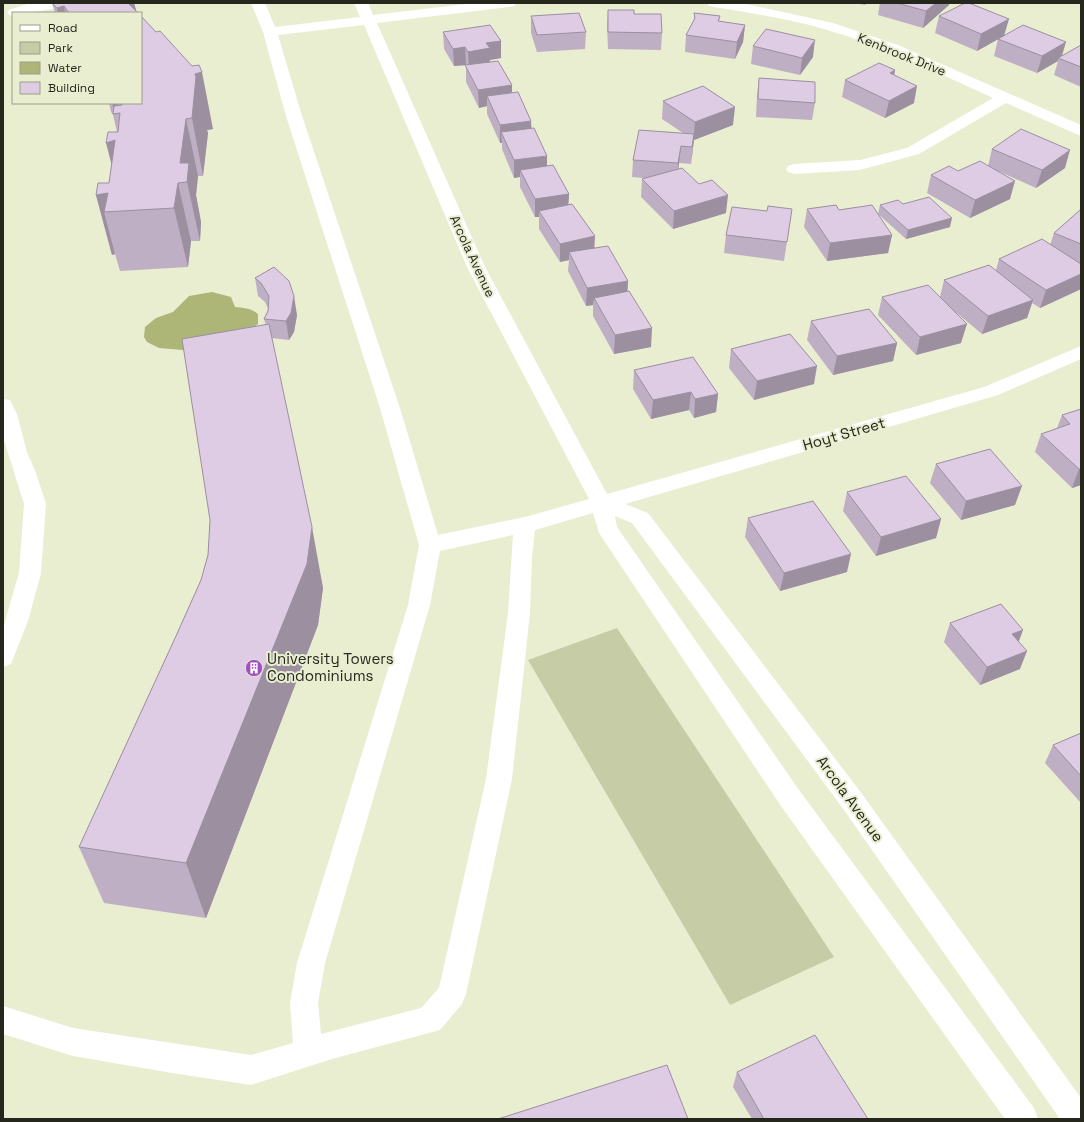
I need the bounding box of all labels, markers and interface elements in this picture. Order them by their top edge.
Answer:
legend [12,12,142,104]
text: Road [48,20,77,36]
street label: Kenbrook Drive [855,29,949,80]
text: Park [48,40,73,56]
text: Water [48,60,82,76]
text: Building [48,80,95,96]
street label: Arcola Avenue [446,213,499,300]
street label: Hoyt Street [800,413,887,454]
place label: University Towers Condominiums [267,649,394,685]
building icon: University Towers Condominiums [244,658,264,678]
street label: Arcola Avenue [813,752,888,846]

